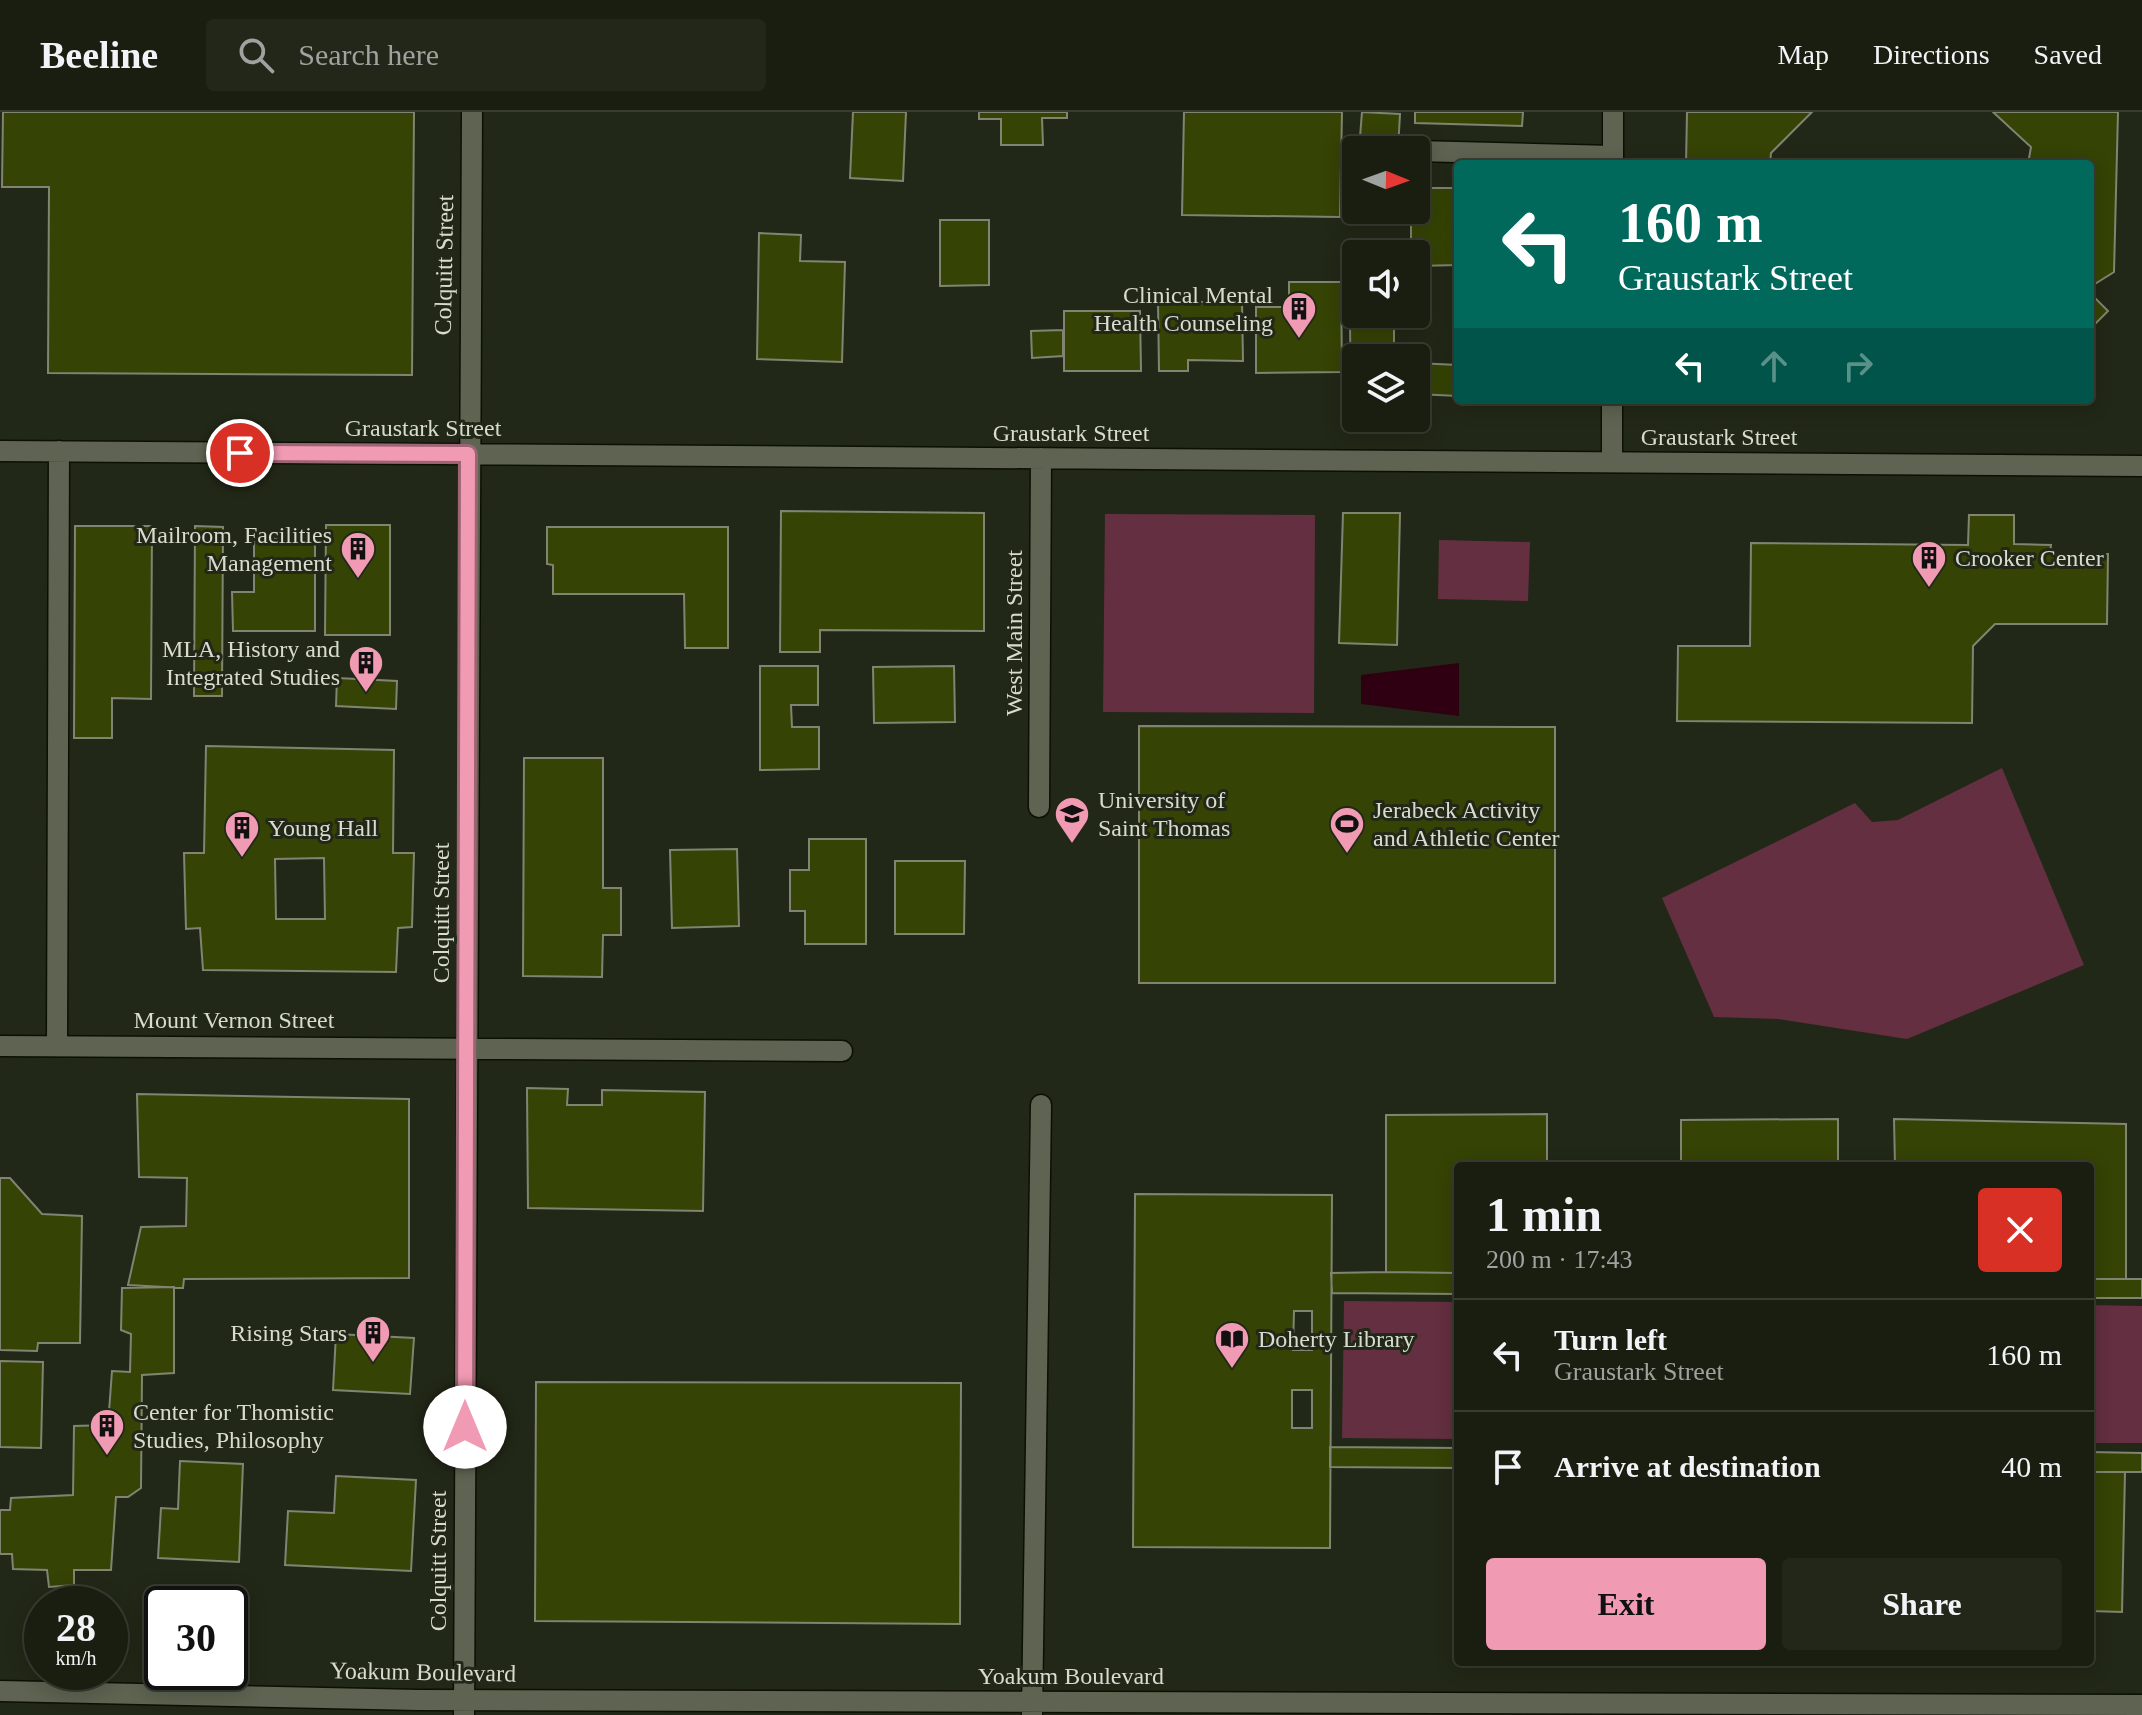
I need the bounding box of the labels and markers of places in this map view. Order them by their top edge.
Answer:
place label: Clinical Mental Health Counseling [1094,282,1273,336]
building icon: Clinical Mental Health Counseling [1280,290,1318,340]
pin [206,419,274,487]
place label: Mailroom, Facilities Management [136,522,332,576]
building icon: Mailroom, Facilities Management [339,530,377,580]
building icon: Crooker Center [1910,539,1948,589]
place label: Crooker Center [1955,545,2104,571]
place label: MLA, History and Integrated Studies [162,636,340,690]
building icon: MLA, History and Integrated Studies [347,644,385,694]
place label: University of Saint Thomas [1098,787,1230,841]
school or university icon: University of Saint Thomas [1053,795,1091,845]
place label: Jerabeck Activity and Athletic Center [1373,797,1560,851]
sports icon: Jerabeck Activity and Athletic Center [1328,805,1366,855]
building icon: Young Hall [223,809,261,859]
place label: Young Hall [268,815,379,841]
building icon: Rising Stars [354,1314,392,1364]
place label: Rising Stars [230,1320,347,1346]
library icon: Doherty Library [1213,1320,1251,1370]
place label: Doherty Library [1258,1326,1415,1352]
place label: Center for Thomistic Studies, Philosophy [133,1399,334,1453]
building icon: Center for Thomistic Studies, Philosophy [88,1407,126,1457]

